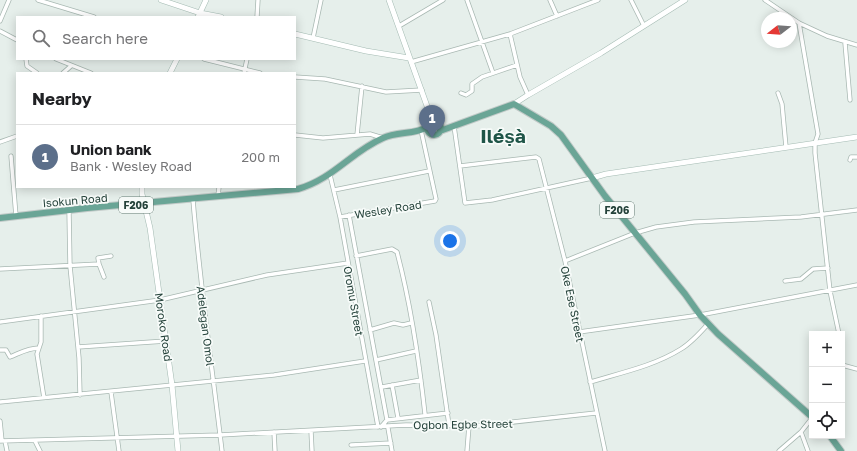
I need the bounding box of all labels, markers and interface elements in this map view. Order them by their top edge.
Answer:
north arrow [761,12,797,48]
search box [16,16,296,60]
icon: search [30,27,52,49]
text: Search here [62,29,148,47]
text: Nearby [32,88,92,109]
pin: 1 [419,105,445,138]
district label: Iléṣà [480,124,526,147]
text: Union bank [70,140,152,158]
text: 1 [42,149,48,165]
text: 200 m [242,149,280,165]
text: Bank · Wesley Road [70,158,192,174]
street label: Isokun Road [42,191,108,209]
road number: F206 [119,197,153,213]
street label: Wesley Road [354,197,422,221]
road number: F206 [600,202,634,218]
your location [440,231,460,251]
street label: Oromu Street [341,265,367,337]
street label: Oke Ese Street [559,265,587,343]
street label: Adelegan Omol [195,285,217,367]
street label: Moroko Road [153,292,175,362]
map controls [809,331,845,439]
button: + [809,331,845,367]
button: − [809,367,845,403]
button: locate [809,403,845,439]
street label: Ogbon Egbe Street [413,417,513,431]

